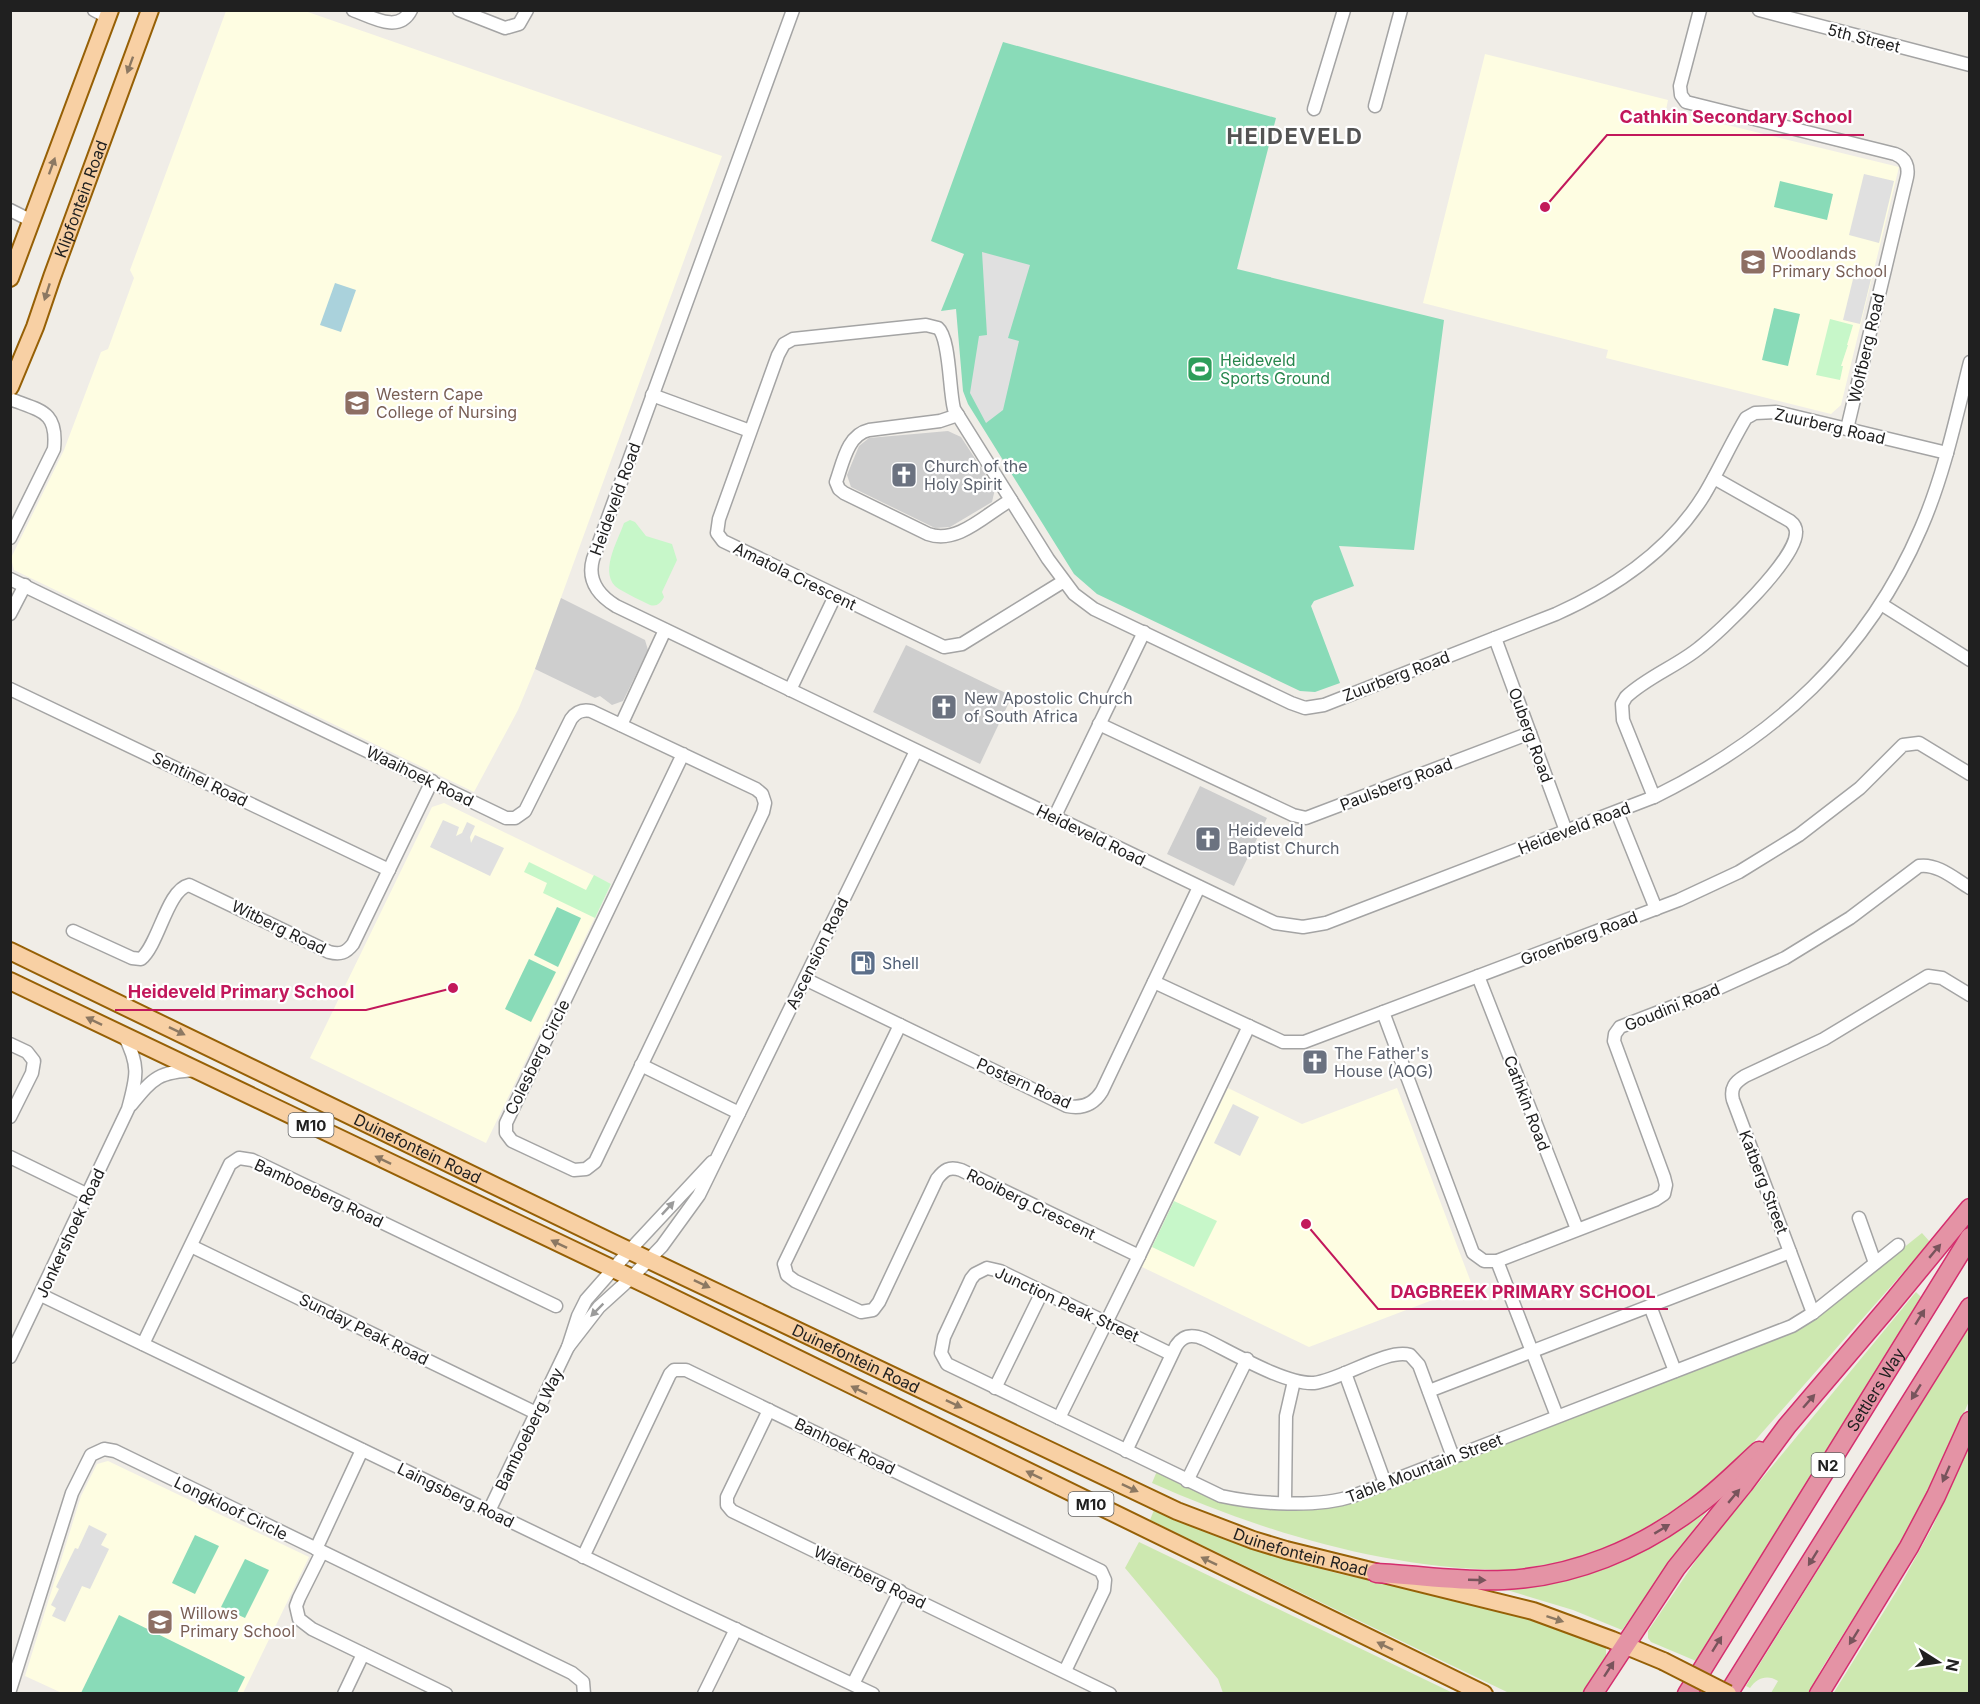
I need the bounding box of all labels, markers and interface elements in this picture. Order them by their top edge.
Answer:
street label: 5th Street [1826,19,1902,57]
one-way arrow [124,57,134,75]
callout: Cathkin Secondary School [1607,99,1864,135]
text: Cathkin Secondary School [1620,106,1852,127]
district label: HEIDEVELD [1227,123,1363,149]
street label: Klipfontein Road [50,137,111,260]
one-way arrow [48,157,57,175]
place label: Woodlands Primary School [1772,243,1887,281]
school or university icon: Woodlands Primary School [1738,247,1768,277]
one-way arrow [41,283,51,301]
street label: Wolfberg Road [1844,291,1888,405]
place label: Heideveld Sports Ground [1220,350,1330,388]
sports icon: Heideveld Sports Ground [1185,354,1215,384]
place label: Western Cape College of Nursing [376,384,517,422]
school or university icon: Western Cape College of Nursing [342,388,372,418]
street label: Zuurberg Road [1773,404,1887,448]
street label: Heideveld Road [585,440,645,558]
place label: Church of the Holy Spirit [924,456,1028,494]
church icon: Church of the Holy Spirit [889,460,919,490]
street label: Amatola Crescent [730,538,860,614]
street label: Zuurberg Road [1340,646,1452,706]
street label: Ouberg Road [1505,685,1557,785]
place label: New Apostolic Church of South Africa [964,688,1133,726]
church icon: New Apostolic Church of South Africa [929,692,959,722]
street label: Waaihoek Road [363,741,477,811]
street label: Sentinel Road [149,747,251,811]
street label: Paulsberg Road [1337,753,1455,815]
street label: Heideveld Road [1515,797,1633,859]
street label: Heideveld Road [1033,800,1149,870]
place label: Heideveld Baptist Church [1228,820,1340,858]
church icon: Heideveld Baptist Church [1193,824,1223,854]
street label: Ascension Road [781,894,853,1012]
street label: Witberg Road [228,896,330,958]
street label: Groenberg Road [1518,906,1640,970]
fuel station icon: Shell [848,948,878,978]
place label: Shell [882,953,919,973]
callout: Heideveld Primary School [115,974,366,1010]
street label: Goudini Road [1621,979,1723,1035]
text: Heideveld Primary School [128,981,354,1002]
street label: Colesberg Circle [500,996,574,1118]
one-way arrow [86,1016,103,1026]
one-way arrow [168,1026,185,1035]
place label: The Father's House (AOG) [1334,1043,1434,1081]
church icon: The Father's House (AOG) [1300,1047,1330,1077]
street label: Cathkin Road [1500,1052,1554,1154]
street label: Postern Road [974,1053,1074,1113]
street label: Duinefontein Road [351,1109,485,1188]
road number: M10 [288,1113,334,1137]
street label: Katberg Street [1735,1127,1793,1237]
street label: Bamboeberg Road [251,1154,387,1232]
one-way arrow [375,1155,392,1164]
street label: Rooiberg Crescent [963,1164,1099,1244]
street label: Jonkershoek Road [31,1165,109,1301]
one-way arrow [661,1201,675,1215]
one-way arrow [551,1240,568,1249]
one-way arrow [1929,1243,1942,1259]
street label: Junction Peak Street [992,1262,1142,1346]
callout: DAGBREEK PRIMARY SCHOOL [1378,1273,1668,1309]
one-way arrow [694,1280,711,1289]
text: DAGBREEK PRIMARY SCHOOL [1390,1281,1656,1302]
street label: Sunday Peak Road [296,1289,432,1369]
one-way arrow [589,1303,604,1317]
one-way arrow [1914,1309,1925,1325]
street label: Duinefontein Road [789,1320,923,1397]
street label: Settlers Way [1842,1344,1909,1435]
street label: Bamboeberg Way [491,1364,567,1494]
one-way arrow [1911,1384,1922,1400]
one-way arrow [850,1385,867,1394]
one-way arrow [1802,1394,1815,1409]
one-way arrow [946,1400,963,1409]
street label: Banhoek Road [792,1413,898,1479]
street label: Table Mountain Street [1343,1429,1505,1507]
road number: N2 [1812,1453,1844,1477]
street label: Laingsberg Road [394,1458,518,1532]
one-way arrow [1941,1466,1950,1483]
one-way arrow [1025,1471,1043,1481]
street label: Longkloof Circle [171,1472,291,1544]
one-way arrow [1122,1483,1139,1492]
one-way arrow [1727,1489,1740,1504]
road number: M10 [1068,1492,1114,1516]
street label: Duinefontein Road [1231,1523,1370,1580]
one-way arrow [1654,1524,1670,1535]
street label: Waterberg Road [811,1541,929,1613]
one-way arrow [1808,1550,1819,1566]
one-way arrow [1201,1556,1218,1566]
one-way arrow [1467,1575,1486,1584]
place label: Willows Primary School [180,1603,295,1641]
school or university icon: Willows Primary School [145,1607,175,1637]
one-way arrow [1546,1614,1564,1624]
one-way arrow [1848,1629,1859,1645]
north arrow [1908,1632,1968,1692]
one-way arrow [1712,1636,1723,1652]
one-way arrow [1376,1641,1393,1650]
text: N [1942,1657,1964,1673]
one-way arrow [1603,1661,1614,1677]

